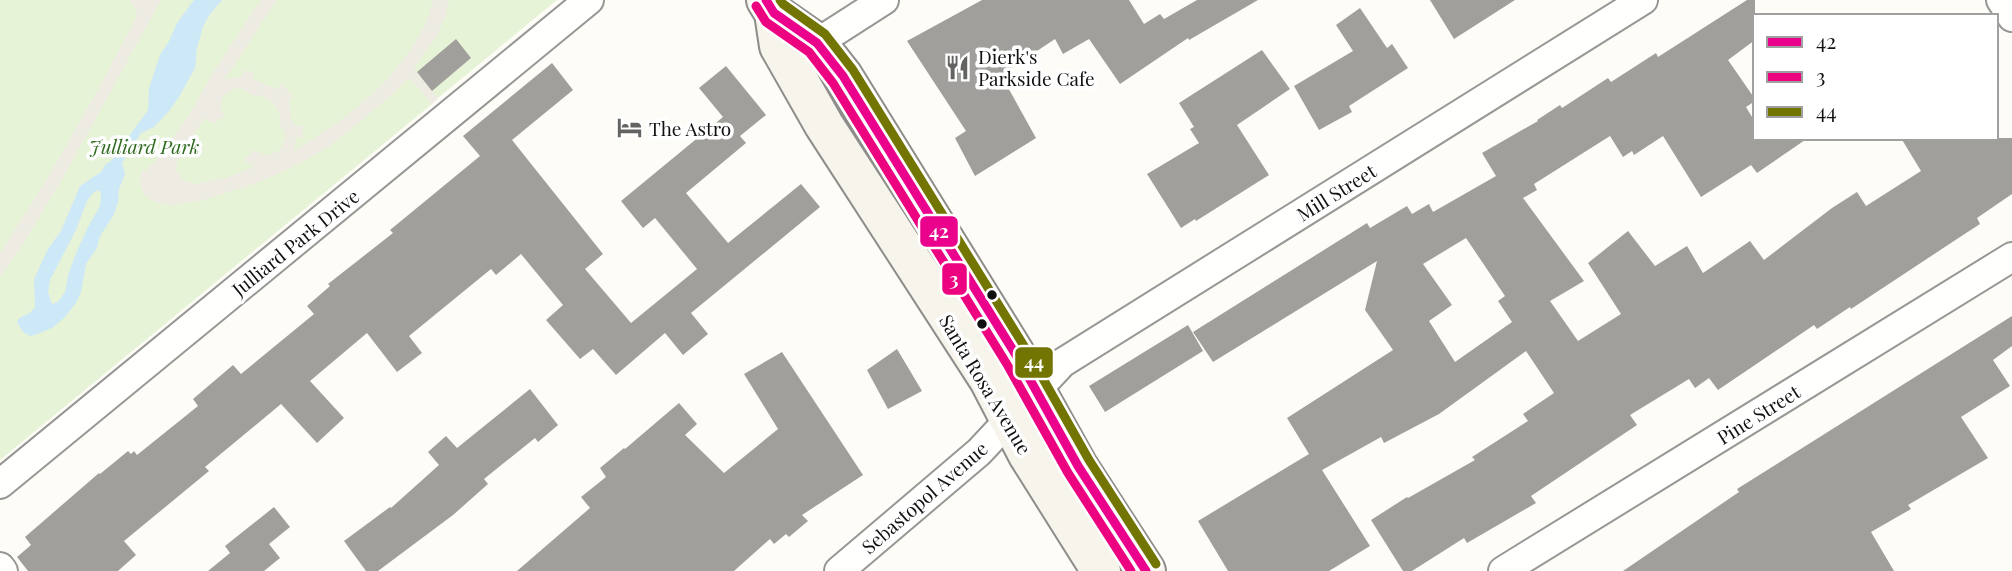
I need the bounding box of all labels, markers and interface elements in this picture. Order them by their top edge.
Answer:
legend [1753,14,1998,140]
text: 42 [1816,26,1836,54]
place label: Dierk's Parkside Cafe [978,43,1095,91]
restaurant icon: Dierk's Parkside Cafe [944,53,972,81]
text: 3 [1816,61,1825,89]
text: 44 [1816,96,1837,124]
hotel icon: The Astro [615,114,643,142]
place label: The Astro [649,115,731,141]
park label: Julliard Park [89,133,200,159]
street label: Mill Street [1291,157,1381,227]
street label: Julliard Park Drive [225,183,364,302]
line badge: 42 [919,215,959,248]
text: 42 [929,217,949,243]
line badge: 3 [941,262,968,296]
text: 3 [949,265,959,291]
unlabelled marker [985,288,999,302]
street label: Santa Rosa Avenue [934,309,1038,459]
unlabelled marker [975,317,989,331]
line badge: 44 [1014,346,1054,379]
text: 44 [1024,348,1044,374]
street label: Pine Street [1712,378,1805,450]
street label: Sebastopol Avenue [855,435,993,559]

